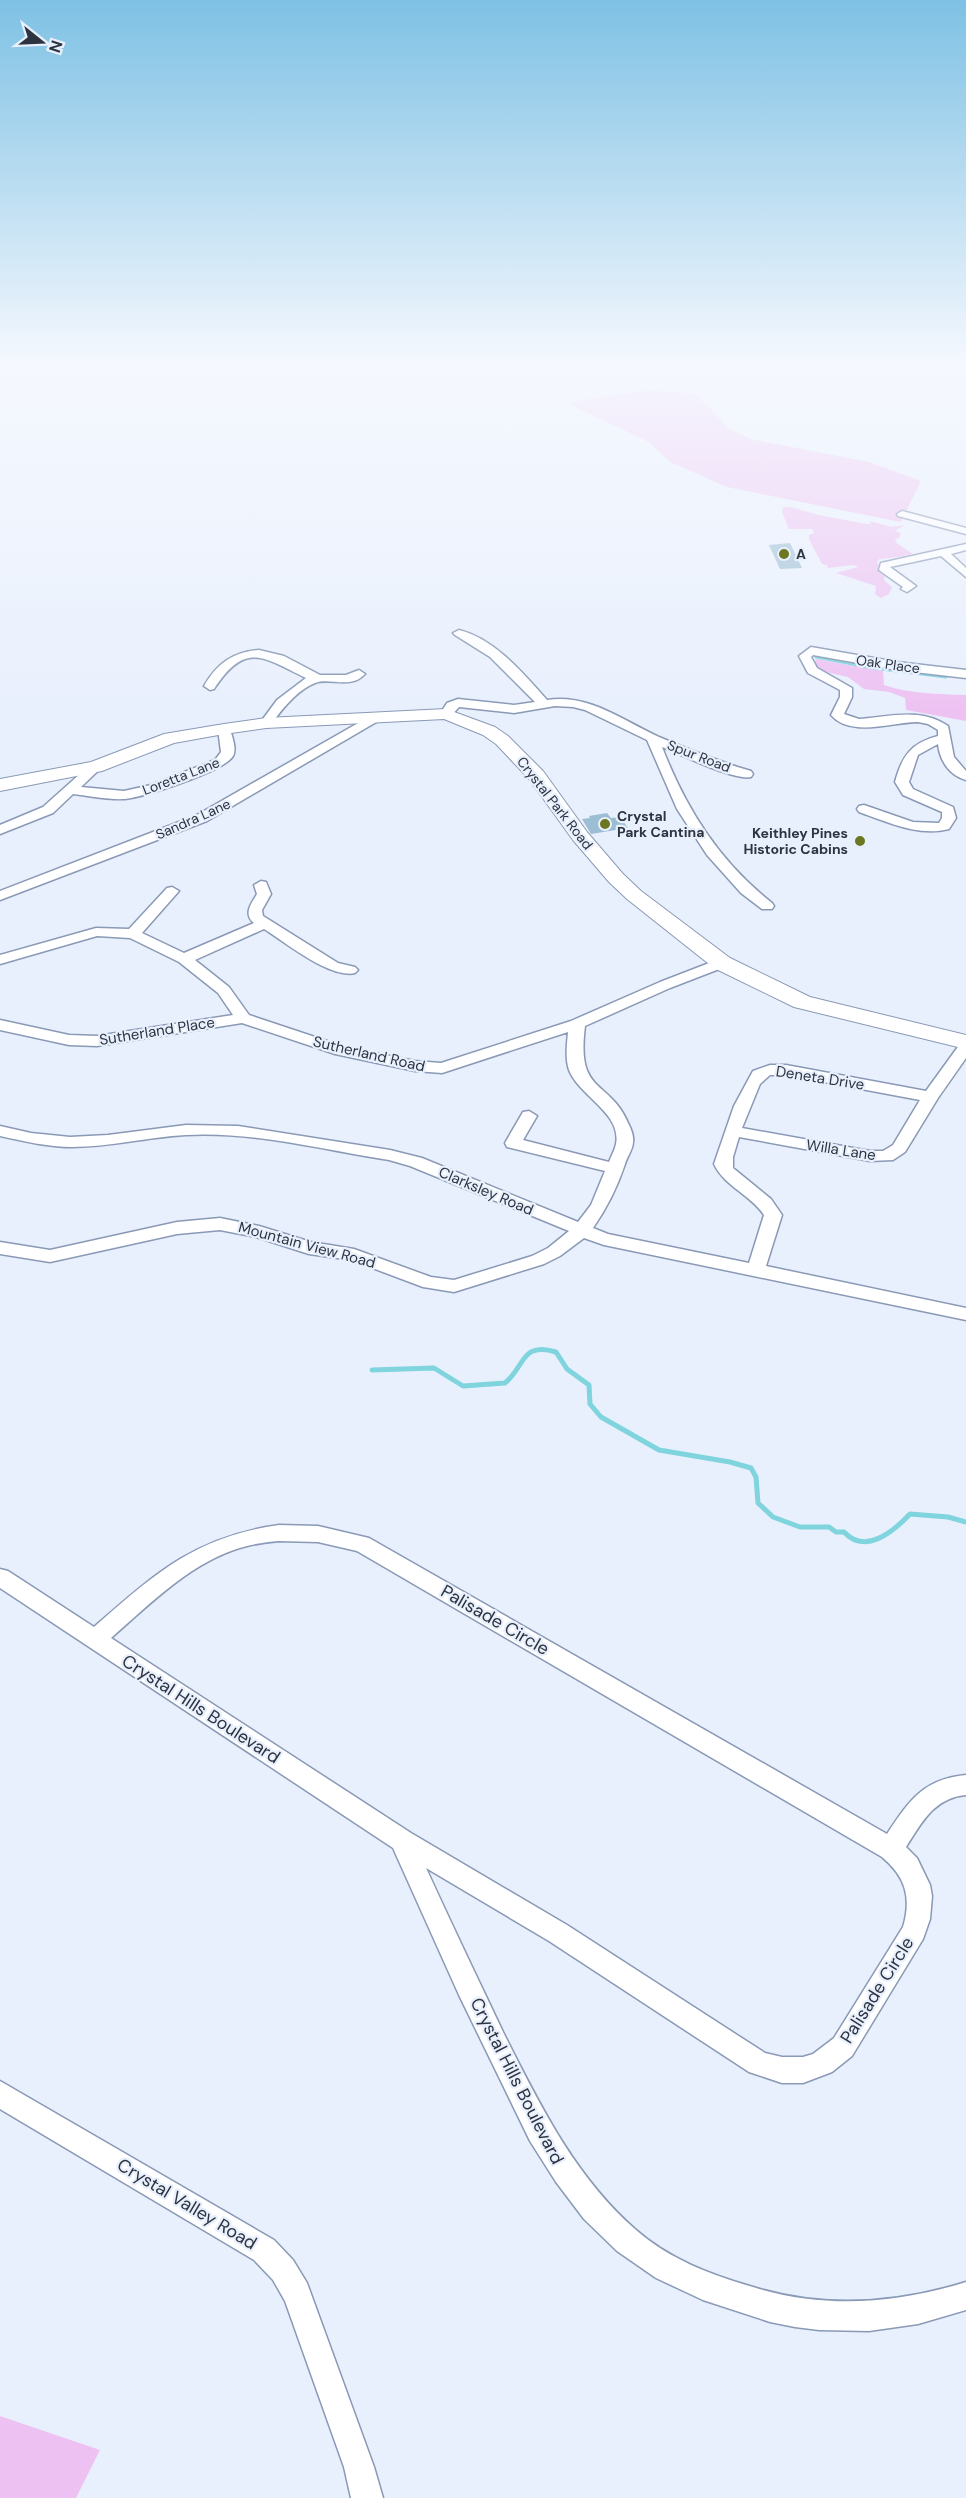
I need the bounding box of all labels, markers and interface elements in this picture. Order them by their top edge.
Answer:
north arrow [12,12,72,72]
text: N [44,38,68,55]
place label: A [796,545,806,563]
marker: A [777,547,791,561]
street label: Oak Place [855,651,921,677]
street label: Spur Road [665,736,733,776]
street label: Loretta Lane [140,753,222,799]
street label: Crystal Park Road [513,753,597,853]
street label: Sandra Lane [153,794,233,844]
place label: Crystal Park Cantina [617,807,704,841]
marker: Crystal Park Cantina [598,817,612,831]
place label: Keithley Pines Historic Cabins [744,824,848,858]
marker: Keithley Pines Historic Cabins [853,834,867,848]
street label: Sutherland Place [98,1012,216,1050]
street label: Sutherland Road [311,1031,427,1077]
street label: Deneta Drive [774,1061,866,1095]
street label: Willa Lane [805,1135,877,1165]
street label: Clarksley Road [435,1162,537,1220]
street label: Mountain View Road [236,1217,378,1273]
street label: Palisade Circle [436,1579,554,1661]
street label: Crystal Hills Boulevard [117,1649,285,1769]
street label: Palisade Circle [835,1932,919,2048]
street label: Crystal Hills Boulevard [465,1994,569,2168]
street label: Crystal Valley Road [113,2153,261,2255]

